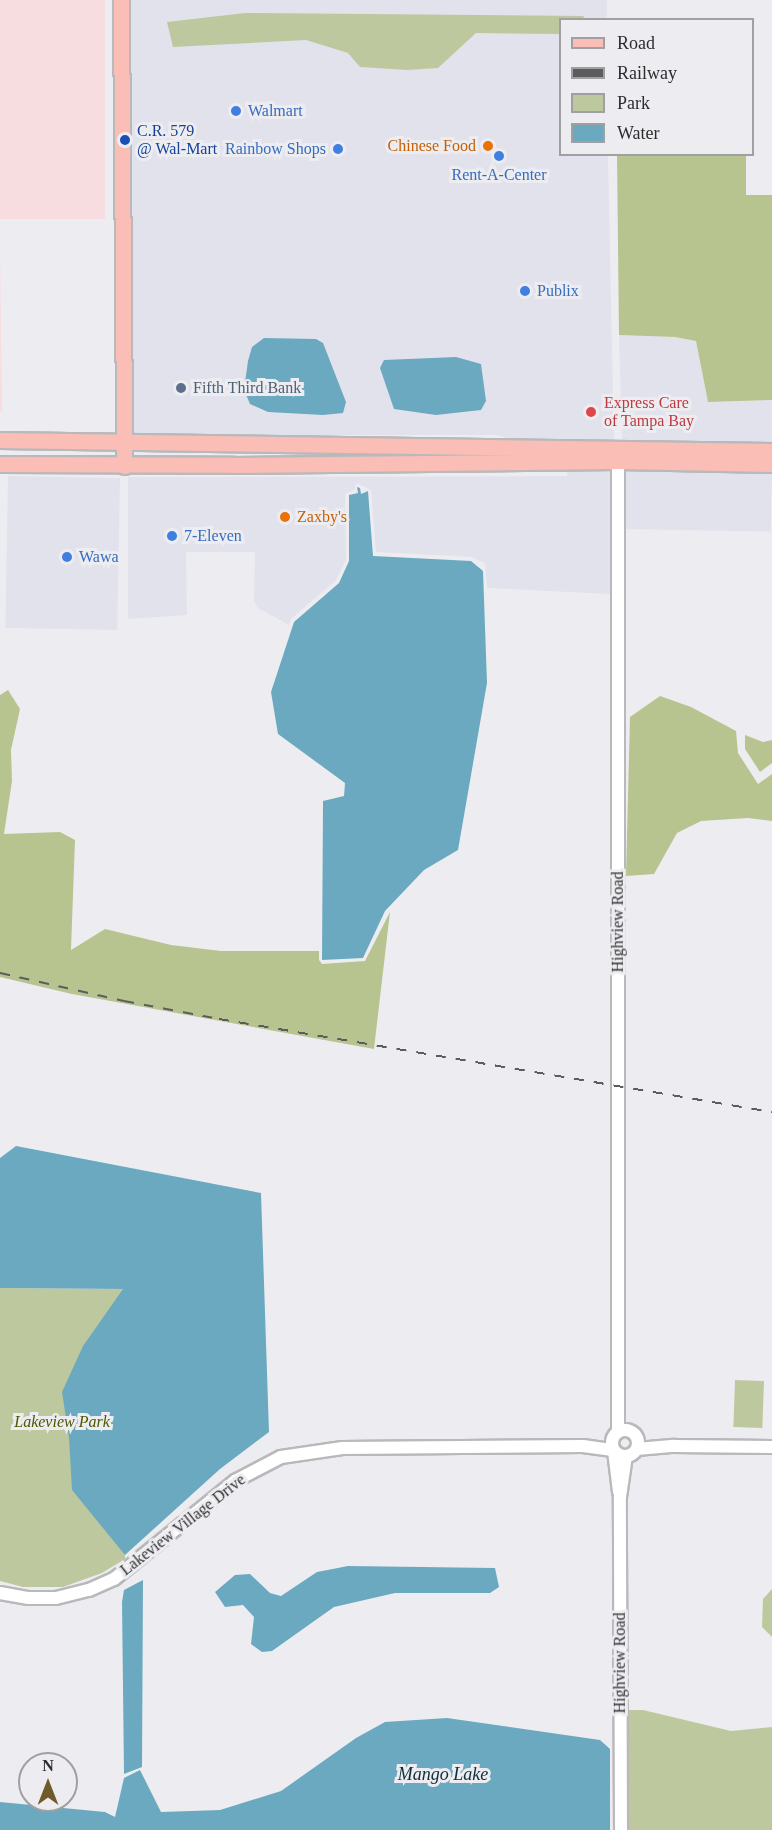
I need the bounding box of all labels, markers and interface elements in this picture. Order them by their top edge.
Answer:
legend [559,18,754,156]
text: Road [617,33,655,53]
text: Railway [617,63,677,83]
text: Park [617,93,650,113]
place label: Walmart [248,101,303,121]
marker: Walmart [229,104,243,118]
place label: C.R. 579 @ Wal-Mart [137,121,218,159]
text: Water [617,123,660,143]
marker: C.R. 579 @ Wal-Mart [118,133,132,147]
place label: Chinese Food [388,136,476,156]
place label: Rainbow Shops [225,139,326,159]
marker: Chinese Food [481,139,495,153]
marker: Rainbow Shops [331,142,345,156]
marker: Rent-A-Center [492,149,506,163]
place label: Rent-A-Center [451,165,547,185]
place label: Publix [537,281,579,301]
marker: Publix [518,284,532,298]
place label: Fifth Third Bank [193,378,301,398]
marker: Fifth Third Bank [174,381,188,395]
place label: Express Care of Tampa Bay [604,393,694,431]
marker: Express Care of Tampa Bay [582,403,600,421]
place label: Zaxby's [297,507,347,527]
marker: Zaxby's [278,510,292,524]
place label: 7-Eleven [184,526,242,546]
marker: 7-Eleven [165,529,179,543]
place label: Wawa [79,547,119,567]
marker: Wawa [60,550,74,564]
street label: Highview Road [608,872,628,972]
park label: Lakeview Park [14,1412,110,1432]
street label: Lakeview Village Drive [117,1470,249,1580]
street label: Highview Road [610,1613,630,1713]
north arrow [18,1752,78,1812]
text: N [42,1757,54,1774]
water label: Mango Lake [398,1763,488,1785]

